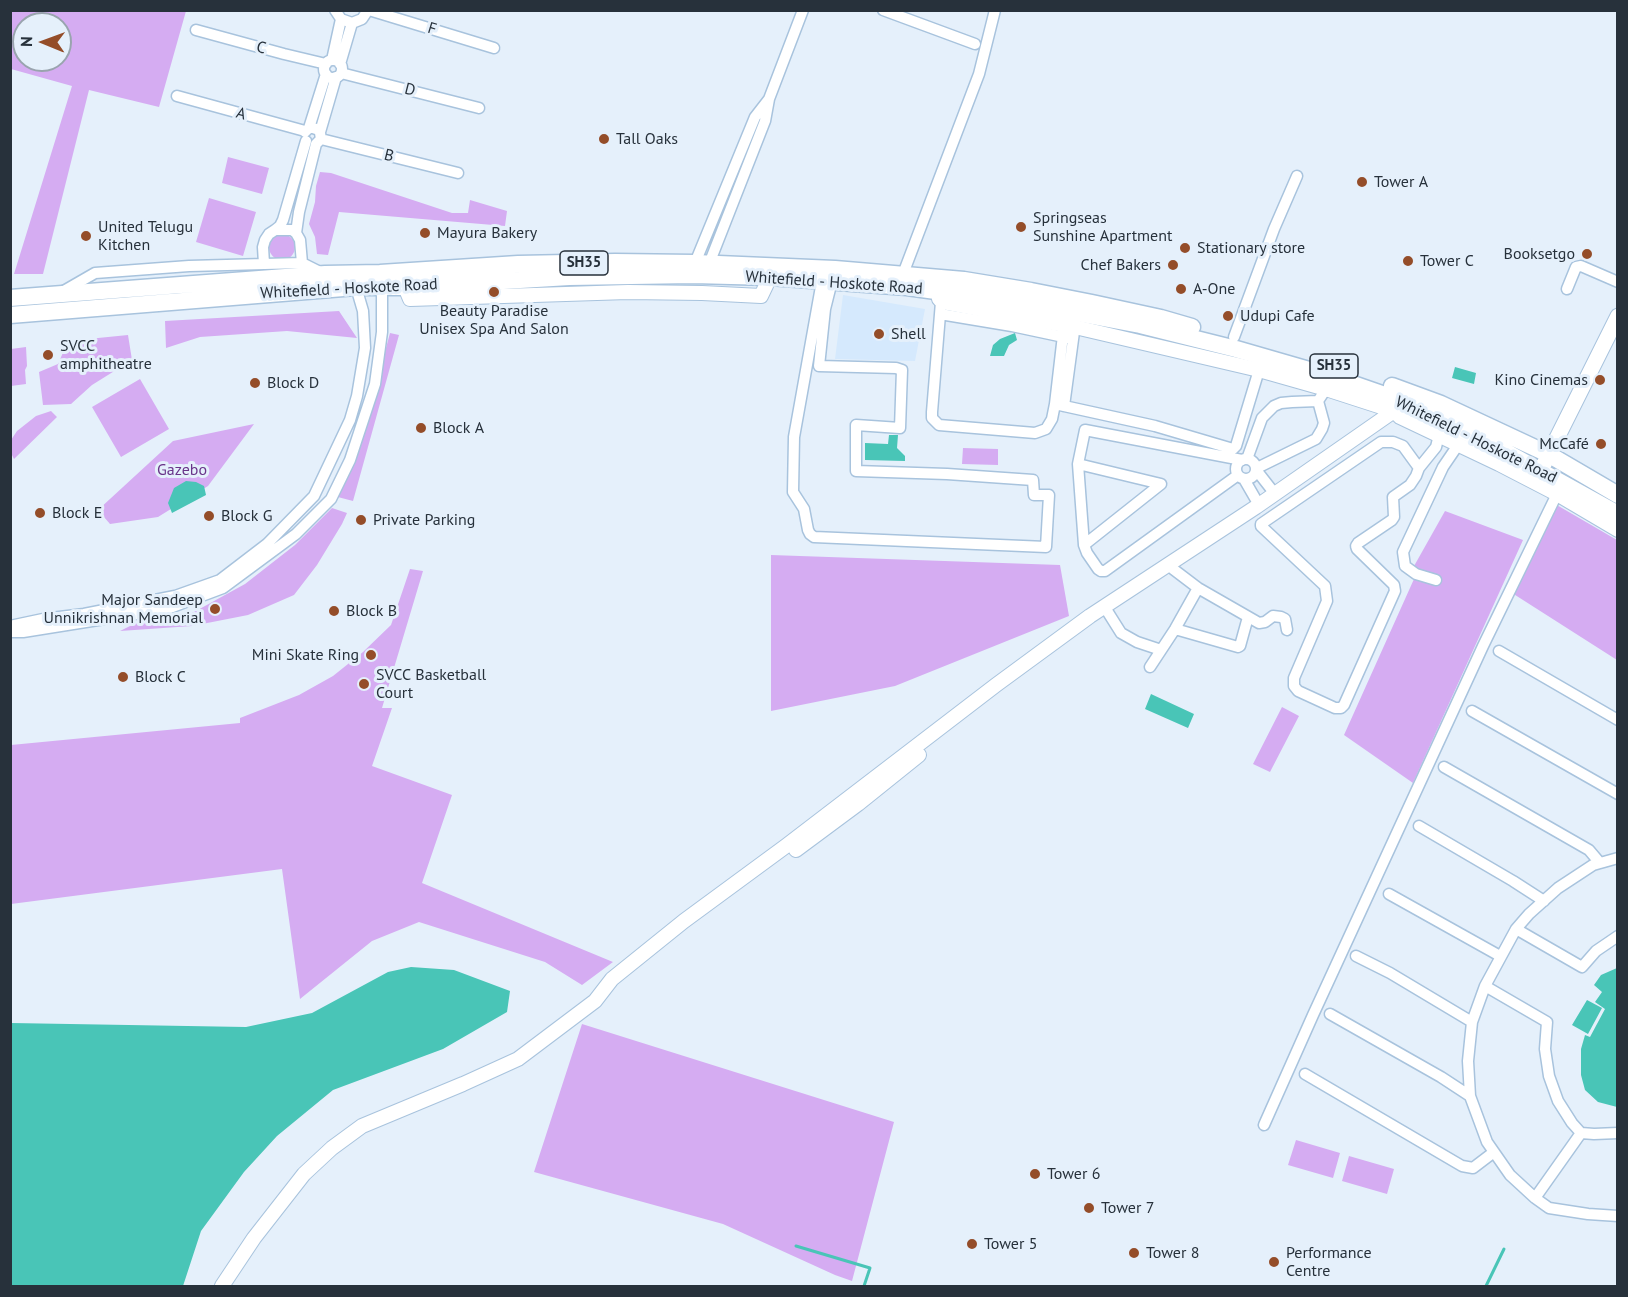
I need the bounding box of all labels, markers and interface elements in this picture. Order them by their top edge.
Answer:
north arrow [12,12,72,72]
street label: F [425,19,439,39]
text: N [16,36,36,47]
street label: C [254,38,268,58]
street label: D [403,79,417,101]
street label: A [234,104,248,124]
place label: Tall Oaks [616,129,678,149]
marker: Tall Oaks [597,132,611,146]
street label: B [382,146,396,166]
place label: Tower A [1374,172,1428,192]
marker: Tower A [1355,175,1369,189]
place label: Springseas Sunshine Apartment [1033,208,1172,246]
place label: United Telugu Kitchen [98,217,193,255]
marker: Springseas Sunshine Apartment [1014,220,1028,234]
place label: Mayura Bakery [437,223,537,243]
marker: Mayura Bakery [418,226,432,240]
marker: United Telugu Kitchen [79,229,93,243]
place label: Stationary store [1197,238,1305,258]
marker: Stationary store [1178,241,1192,255]
place label: Booksetgo [1504,244,1575,264]
marker: Booksetgo [1580,247,1594,261]
road number: SH35 [560,251,608,275]
place label: Tower C [1420,251,1474,271]
marker: Tower C [1401,254,1415,268]
place label: Chef Bakers [1081,255,1161,275]
marker: Chef Bakers [1166,258,1180,272]
street label: Whitefield - Hoskote Road [745,267,923,299]
street label: Whitefield - Hoskote Road [260,275,438,303]
place label: A-One [1193,279,1235,299]
marker: A-One [1174,282,1188,296]
marker: Beauty Paradise Unisex Spa And Salon [487,285,501,299]
place label: Beauty Paradise Unisex Spa And Salon [419,301,569,339]
place label: Udupi Cafe [1240,306,1315,326]
marker: Udupi Cafe [1221,309,1235,323]
place label: Shell [891,324,926,344]
marker: Shell [872,327,886,341]
place label: SVCC amphitheatre [60,336,152,374]
marker: SVCC amphitheatre [41,348,55,362]
road number: SH35 [1310,354,1358,378]
place label: Kino Cinemas [1494,370,1588,390]
place label: Block D [267,373,319,393]
marker: Kino Cinemas [1593,373,1607,387]
marker: Block D [248,376,262,390]
street label: Whitefield - Hoskote Road [1392,392,1560,488]
place label: Block A [433,418,484,438]
marker: Block A [414,421,428,435]
place label: McCafé [1539,434,1589,454]
marker: McCafé [1594,437,1608,451]
park label: Gazebo [157,460,207,480]
place label: Block E [52,503,102,523]
marker: Block E [33,506,47,520]
place label: Block G [221,506,273,526]
marker: Block G [202,509,216,523]
place label: Private Parking [373,510,475,530]
marker: Private Parking [354,513,368,527]
place label: Major Sandeep Unnikrishnan Memorial [43,590,203,628]
place label: Block B [346,601,397,621]
marker: Major Sandeep Unnikrishnan Memorial [208,602,222,616]
marker: Block B [327,604,341,618]
place label: Mini Skate Ring [252,645,359,665]
marker: Mini Skate Ring [364,648,378,662]
place label: SVCC Basketball Court [376,665,486,703]
place label: Block C [135,667,186,687]
marker: Block C [116,670,130,684]
marker: SVCC Basketball Court [357,677,371,691]
place label: Tower 6 [1047,1164,1100,1184]
marker: Tower 6 [1028,1167,1042,1181]
place label: Tower 7 [1101,1198,1154,1218]
marker: Tower 7 [1082,1201,1096,1215]
place label: Tower 5 [984,1234,1037,1254]
marker: Tower 5 [965,1237,979,1251]
place label: Tower 8 [1146,1243,1199,1263]
place label: Performance Centre [1286,1243,1372,1281]
marker: Tower 8 [1127,1246,1141,1260]
marker: Performance Centre [1267,1255,1281,1269]

